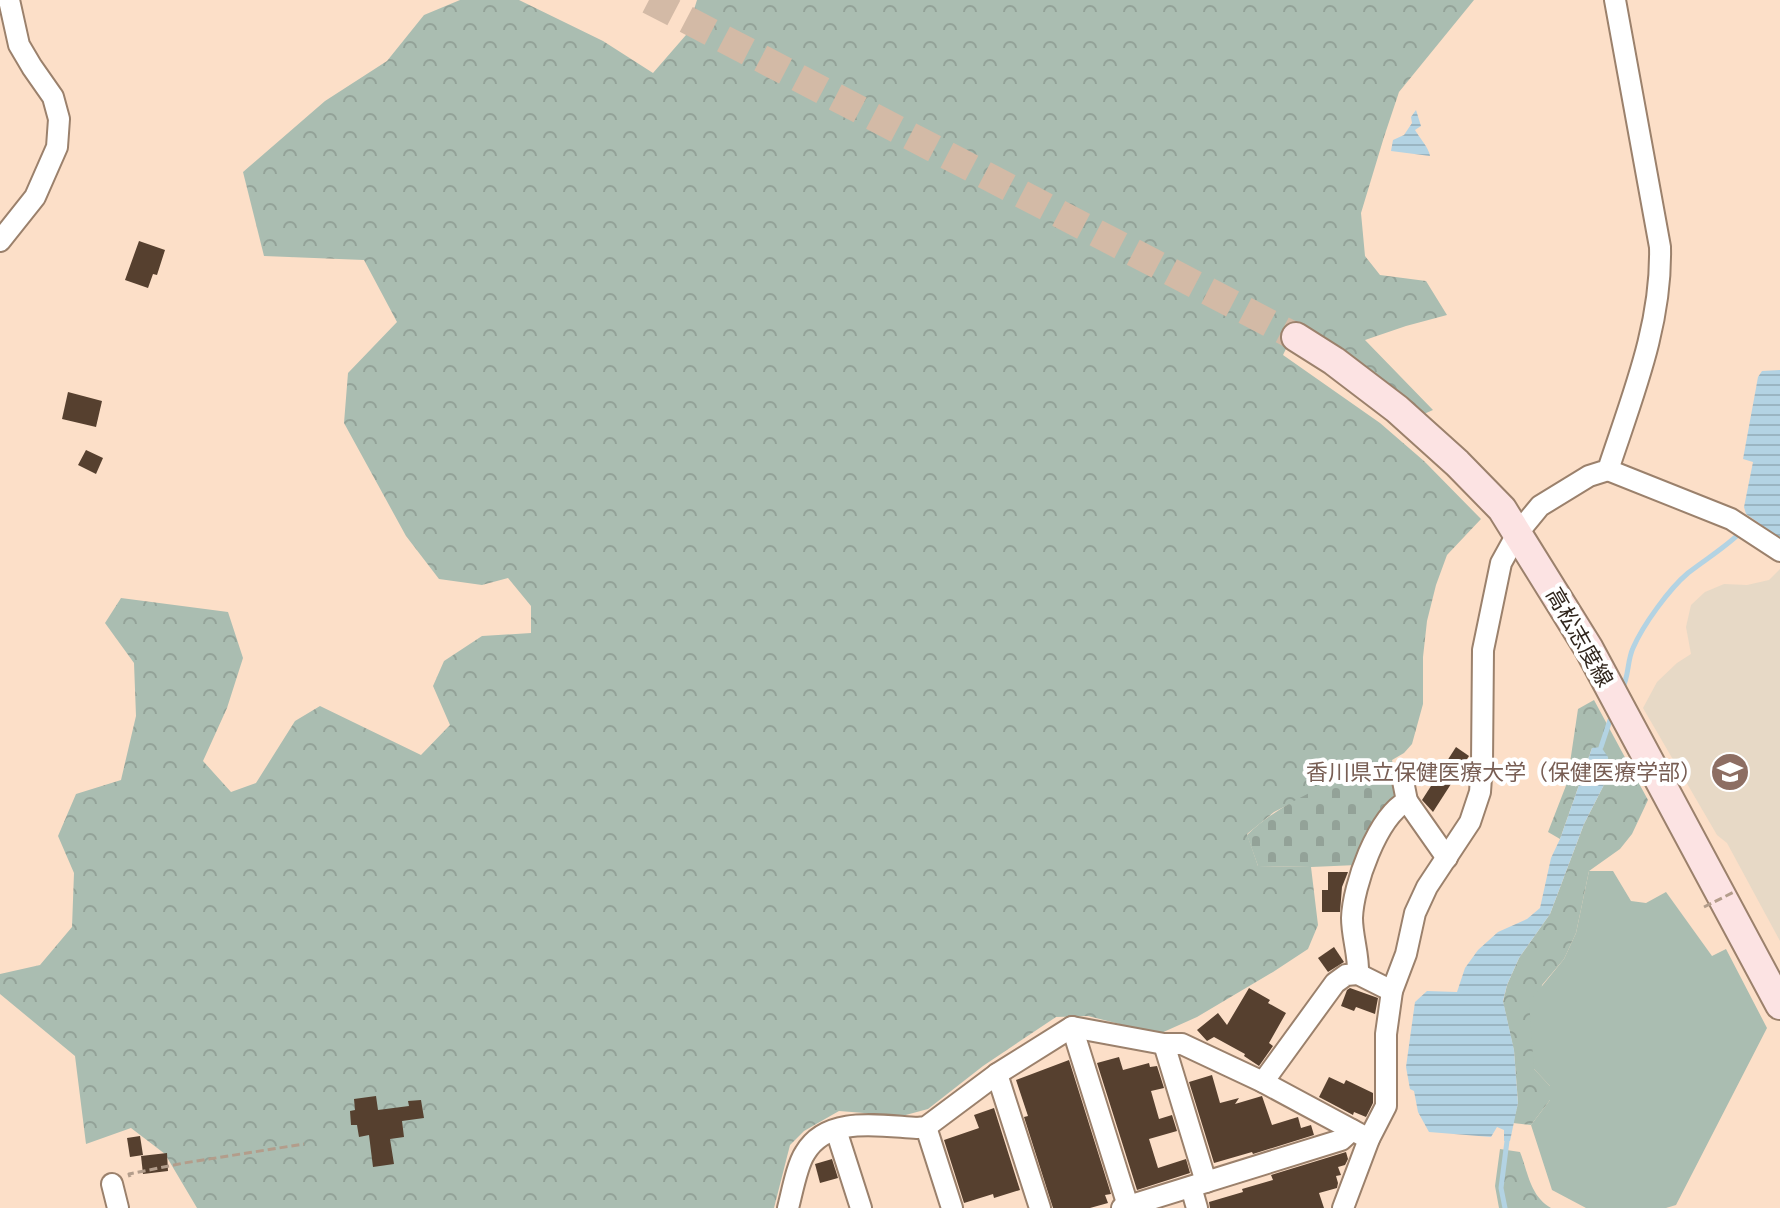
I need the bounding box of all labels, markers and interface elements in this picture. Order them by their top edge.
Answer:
street label: 高松志度線 [1540,583,1619,692]
school or university icon: 香川県立保健医療大学（保健医療学部） [1709,751,1751,793]
place label: 香川県立保健医療大学（保健医療学部） [1306,759,1702,786]

